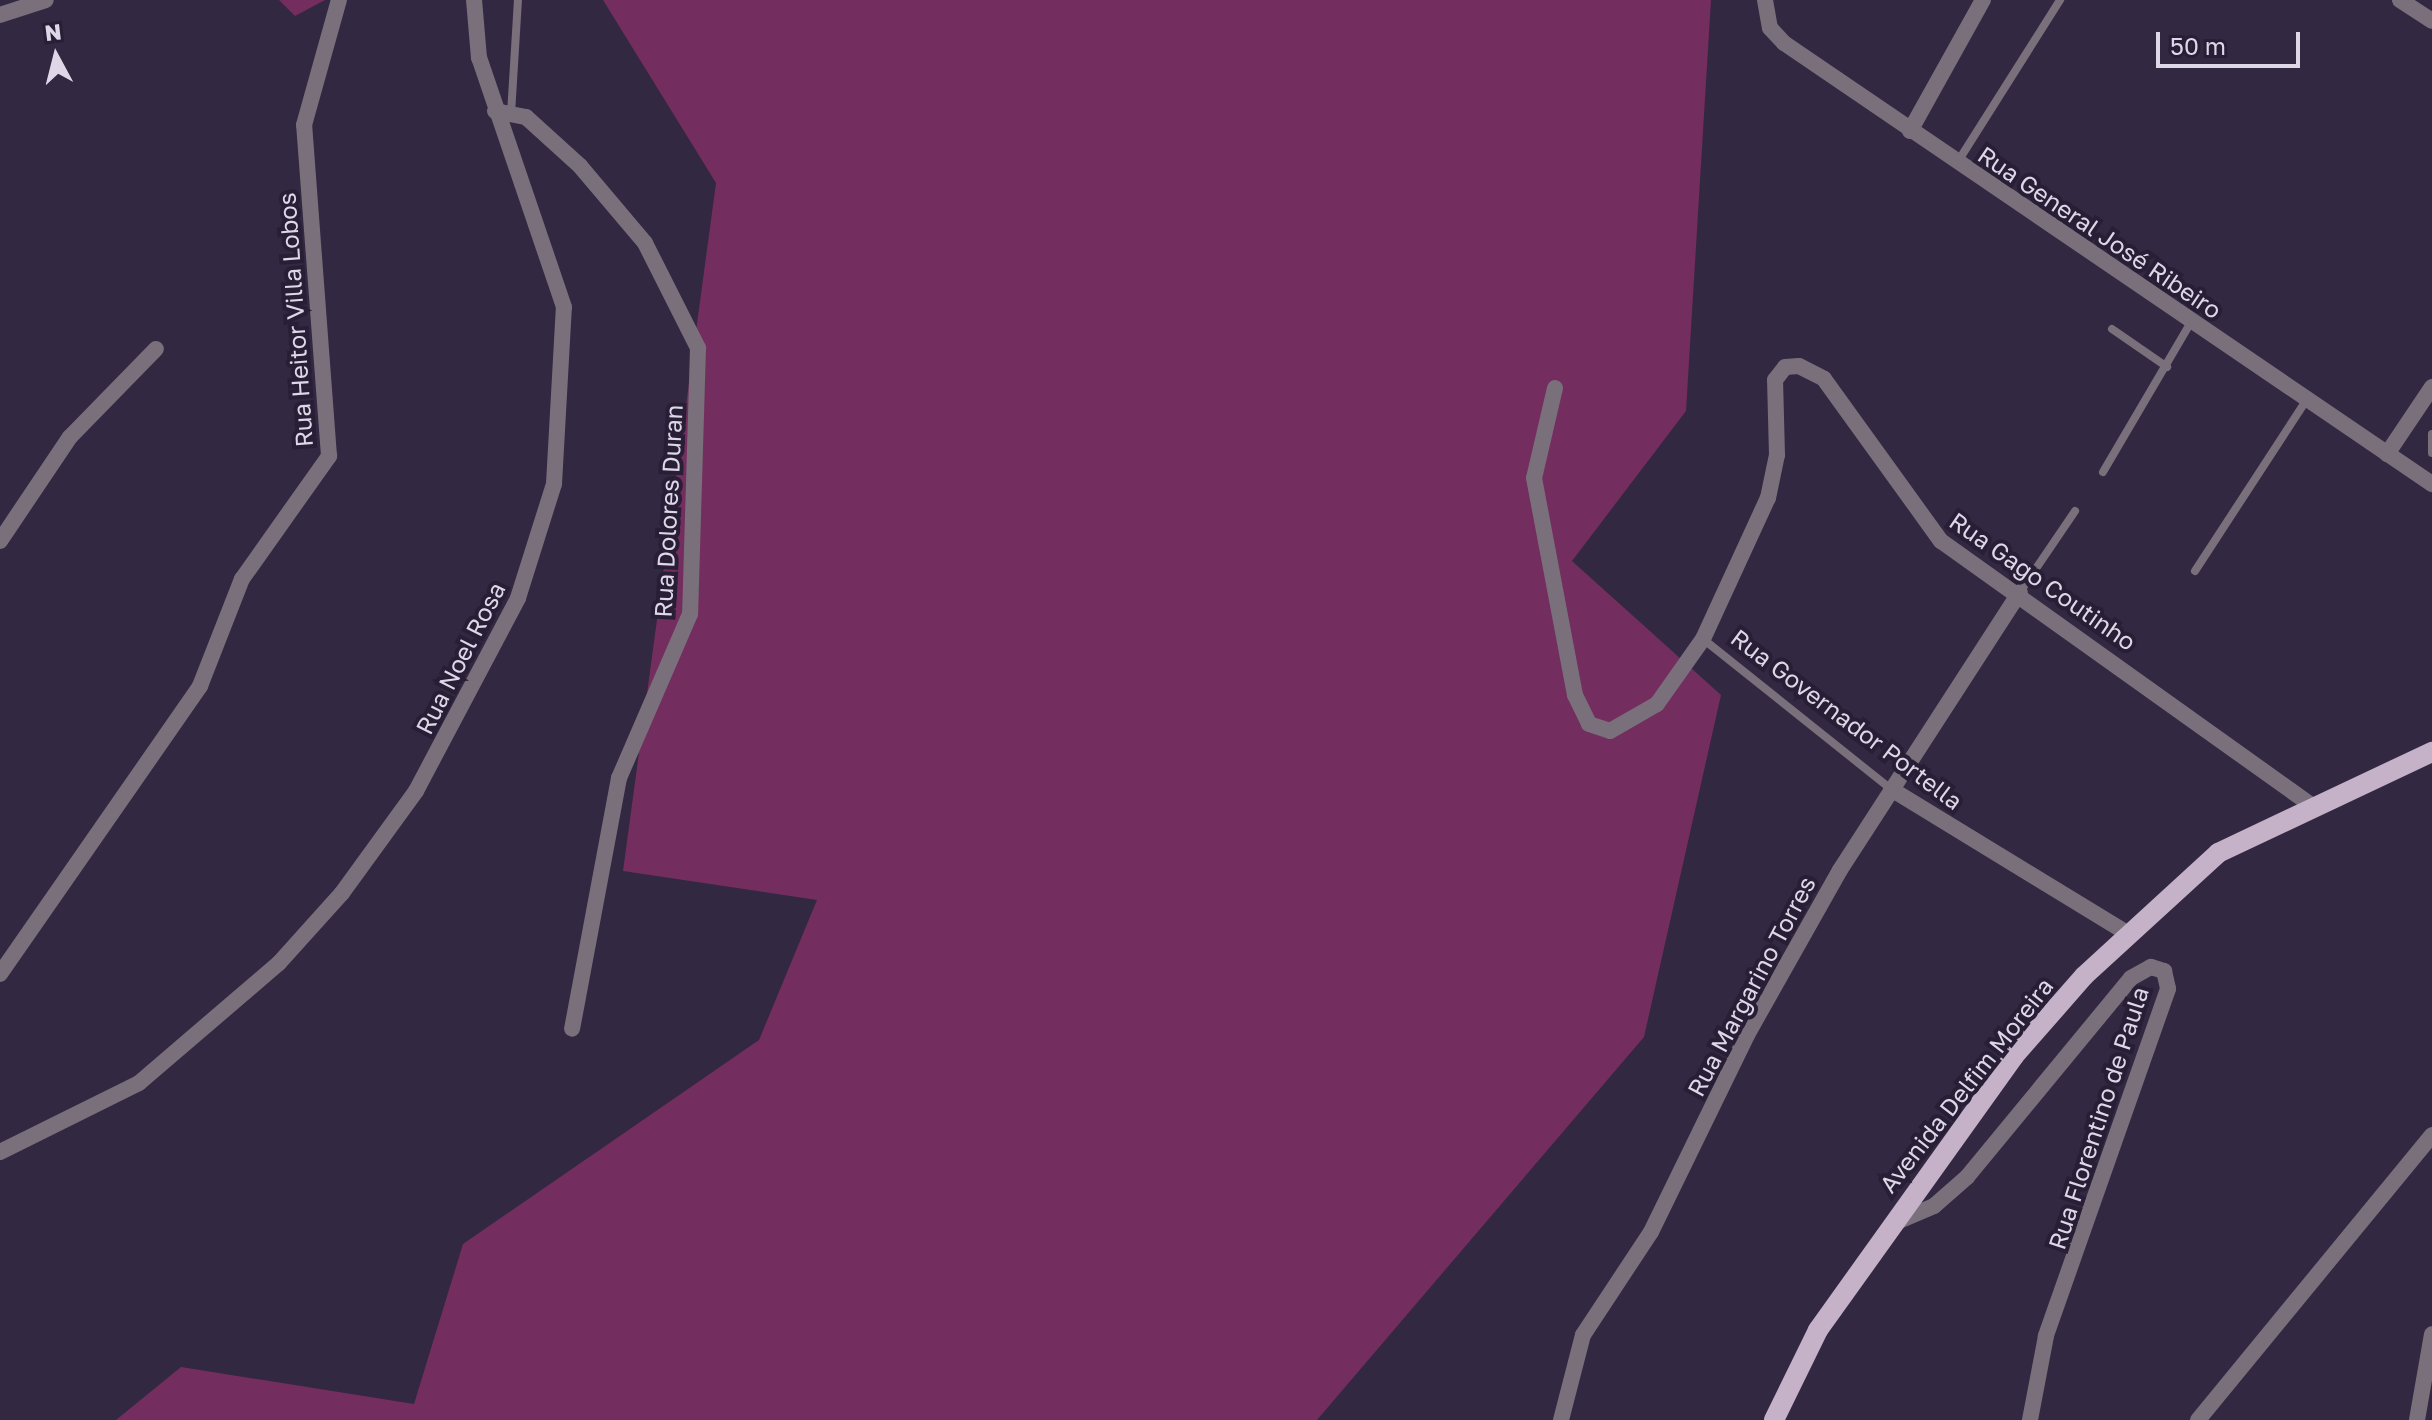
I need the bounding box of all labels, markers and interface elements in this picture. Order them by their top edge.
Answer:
north arrow [16,16,96,96]
scale bar [2160,16,2304,66]
text: N [43,17,63,46]
text: 50 m [2170,31,2226,60]
street label: Rua General José Ribeiro [1973,140,2227,324]
street label: Rua Heitor Villa Lobos [272,192,318,448]
street label: Rua Dolores Duran [648,404,688,618]
street label: Rua Gago Coutinho [1944,506,2142,656]
street label: Rua Noel Rosa [409,577,511,739]
street label: Rua Governador Portella [1726,623,1968,815]
street label: Rua Margarino Torres [1681,871,1821,1101]
street label: Avenida Delfim Moreira [1873,972,2059,1198]
street label: Rua Florentino de Paula [2042,983,2154,1253]

